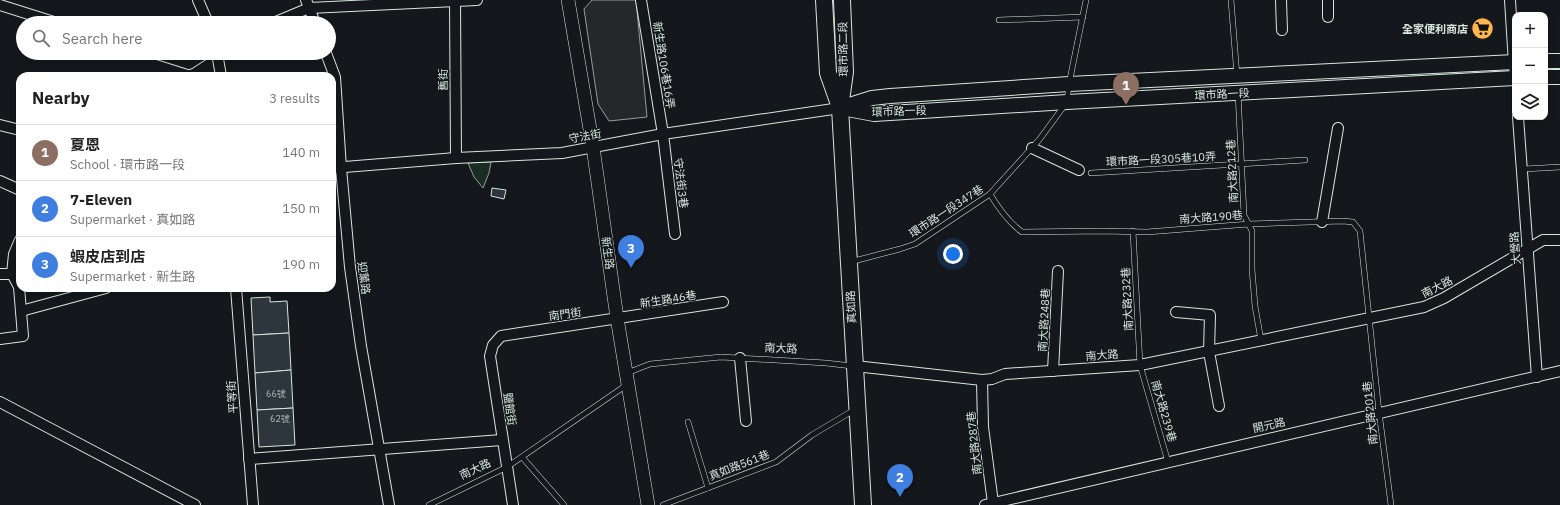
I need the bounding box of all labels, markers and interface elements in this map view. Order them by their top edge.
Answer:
map controls [1512,12,1548,120]
button: + [1512,12,1548,48]
search box [16,16,336,60]
supermarket icon: 全家便利商店 [1470,16,1496,42]
street label: 新生路106巷16弄 [650,20,678,110]
street label: 環市路二段 [836,21,850,77]
place label: 全家便利商店 [1402,22,1468,36]
icon: search [30,27,52,49]
text: Search here [62,29,142,48]
button: − [1512,48,1548,84]
street label: 舊街 [436,69,450,91]
pin: 1 [1113,72,1139,105]
button: layers [1512,84,1548,120]
street label: 環市路一段 [1194,86,1250,102]
text: Nearby [32,87,90,109]
text: 3 results [269,90,320,107]
street label: 環市路一段 [871,103,927,119]
street label: 守法街 [568,126,602,146]
text: 夏恩 [70,135,100,154]
street label: 南大路212巷 [1223,139,1241,203]
text: 1 [41,144,49,161]
text: 140 m [282,144,320,161]
street label: 環市路一段305巷10弄 [1106,149,1216,169]
text: School · 環市路一段 [70,156,185,173]
street label: 守法街3巷 [671,157,691,209]
street label: 環市路一段347巷 [906,182,986,240]
text: 7-Eleven [70,190,132,209]
text: 2 [41,200,49,217]
text: 150 m [282,200,320,217]
street label: 南大路190巷 [1179,208,1243,226]
text: Supermarket · 真如路 [70,211,195,228]
street label: 大營路 [1507,231,1523,265]
pin: 3 [618,235,644,268]
street label: 新生路 [599,236,617,270]
your location [943,244,963,264]
text: 蝦皮店到店 [70,247,145,266]
text: 3 [41,256,49,273]
text: 190 m [282,256,320,273]
street label: 迎薰路 [355,261,373,295]
street label: 南大路232巷 [1118,267,1136,331]
text: Supermarket · 新生路 [70,268,195,285]
street label: 南大路 [1419,273,1455,301]
street label: 新生路46巷 [639,288,697,310]
street label: 南大路248巷 [1035,288,1053,352]
street label: 真如路 [843,290,859,324]
street label: 南門街 [548,305,582,323]
street label: 南大路 [764,340,798,356]
street label: 南大路 [1085,347,1119,363]
street label: 南大路239巷 [1148,378,1180,444]
street label: 平等街 [224,380,240,414]
street label: 南大路201巷 [1360,381,1380,445]
house number: 66號 [266,388,286,399]
street label: 鹽館街 [501,392,519,426]
street label: 南大路287巷 [964,411,984,475]
house number: 62號 [270,413,290,424]
street label: 開元路 [1251,414,1287,436]
street label: 真如路561巷 [707,447,771,483]
street label: 南大路 [457,456,493,482]
pin: 2 [887,464,913,497]

